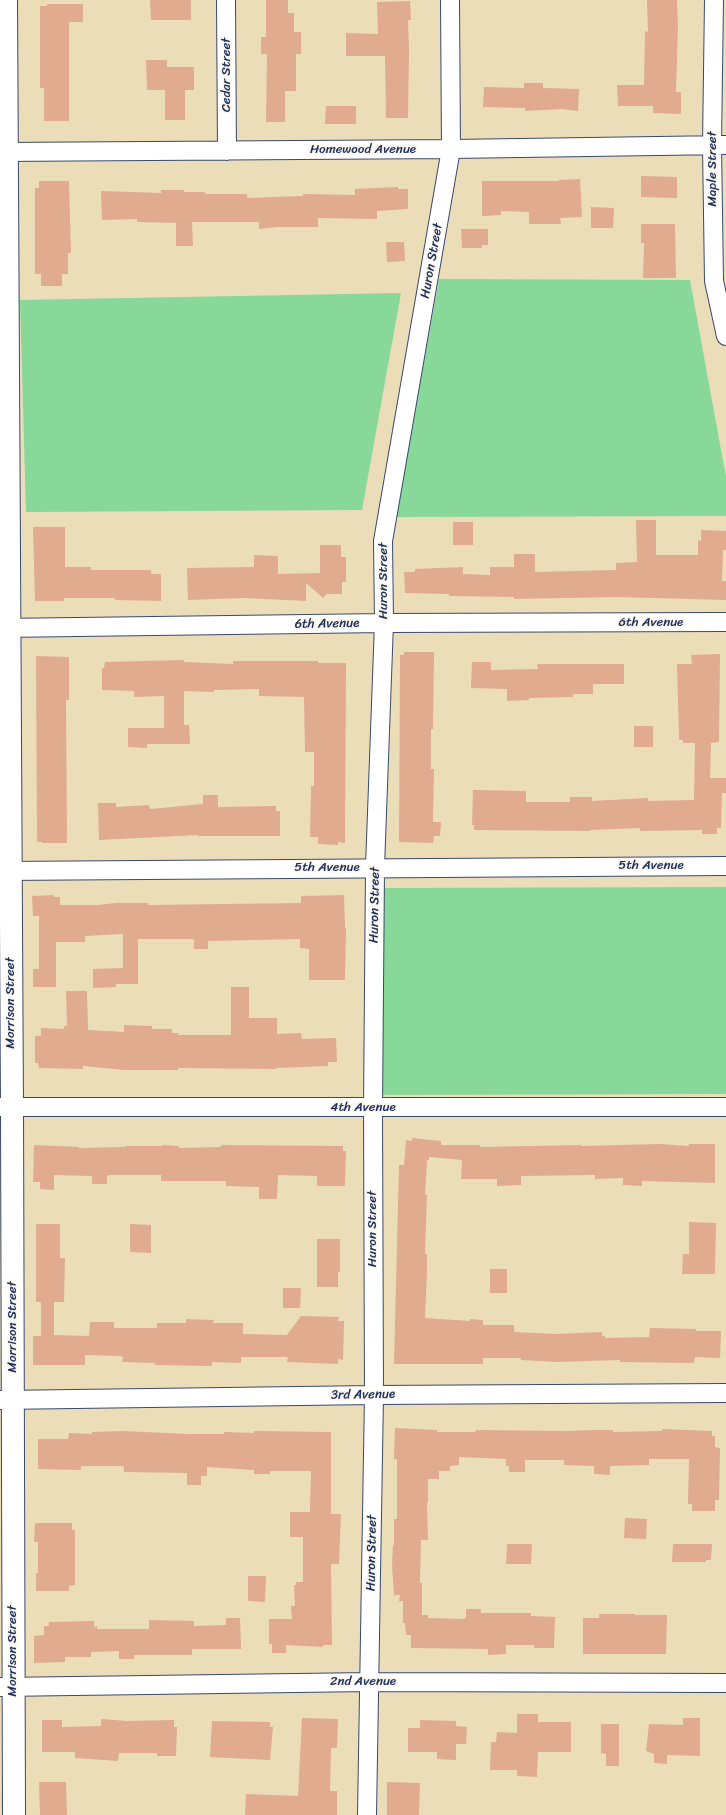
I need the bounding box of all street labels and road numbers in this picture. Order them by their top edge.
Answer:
street label: Cedar Street [219,38,235,112]
street label: Maple Street [705,131,721,207]
street label: Homewood Avenue [310,142,416,158]
street label: Huron Street [418,222,446,300]
street label: Huron Street [376,543,392,619]
street label: 6th Avenue [619,615,683,631]
street label: 6th Avenue [294,616,360,632]
street label: 5th Avenue [618,858,684,874]
street label: 5th Avenue [294,860,360,876]
street label: Huron Street [367,867,383,943]
street label: Morrison Street [3,957,19,1049]
street label: 4th Avenue [330,1100,396,1116]
street label: Huron Street [365,1191,381,1267]
street label: Morrison Street [5,1281,21,1373]
street label: 3rd Avenue [331,1387,395,1403]
street label: Huron Street [364,1515,380,1591]
street label: Morrison Street [5,1605,21,1697]
street label: 2nd Avenue [330,1674,396,1690]

